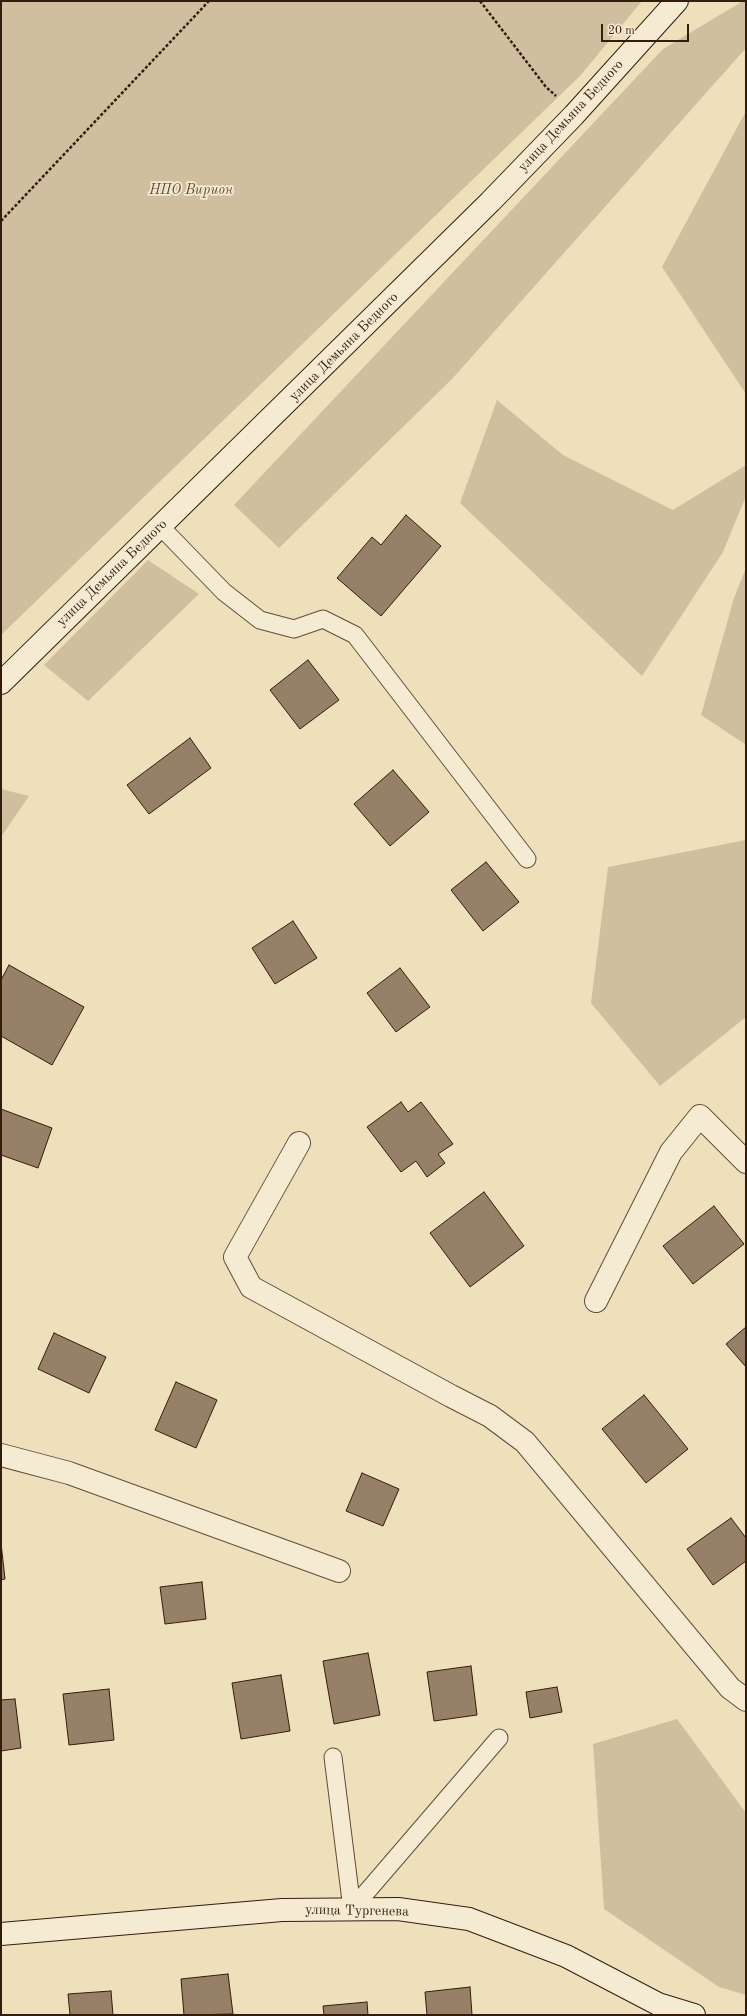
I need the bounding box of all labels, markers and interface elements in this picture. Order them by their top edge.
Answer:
scale bar [603,16,691,42]
text: 20 m [608,25,635,37]
street label: улица Демьяна Бедного [515,56,627,176]
park label: НПО Вирион [149,182,233,198]
street label: улица Демьяна Бедного [286,289,402,405]
street label: улица Демьяна Бедного [53,516,171,630]
street label: улица Тургенева [305,1902,409,1920]

